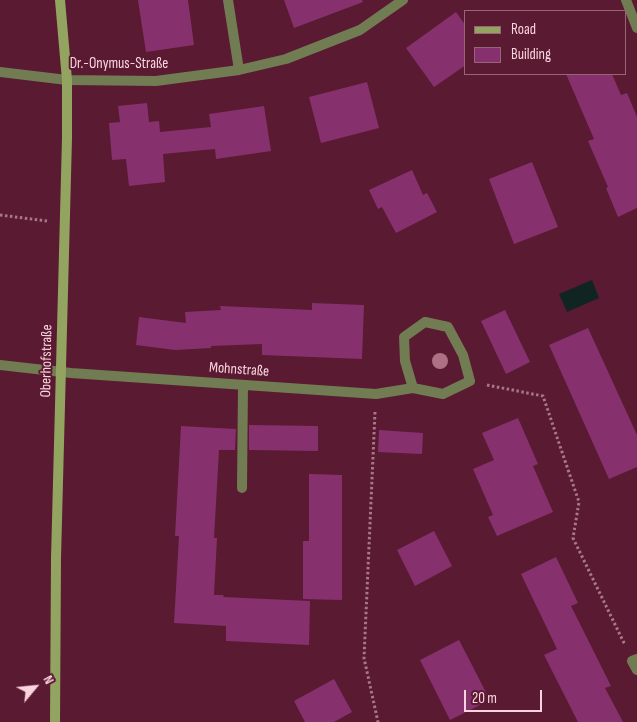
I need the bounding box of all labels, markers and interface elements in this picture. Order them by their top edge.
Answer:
legend [464,10,627,75]
text: Road [511,20,536,39]
text: Building [511,45,551,64]
street label: Dr.-Onymus-Straße [70,55,168,73]
street label: Oberhofstraße [37,324,57,398]
street label: Mohnstraße [208,359,270,381]
north arrow [10,662,60,712]
text: N [39,672,58,687]
scale bar [467,680,544,712]
text: 20 m [472,689,497,708]

